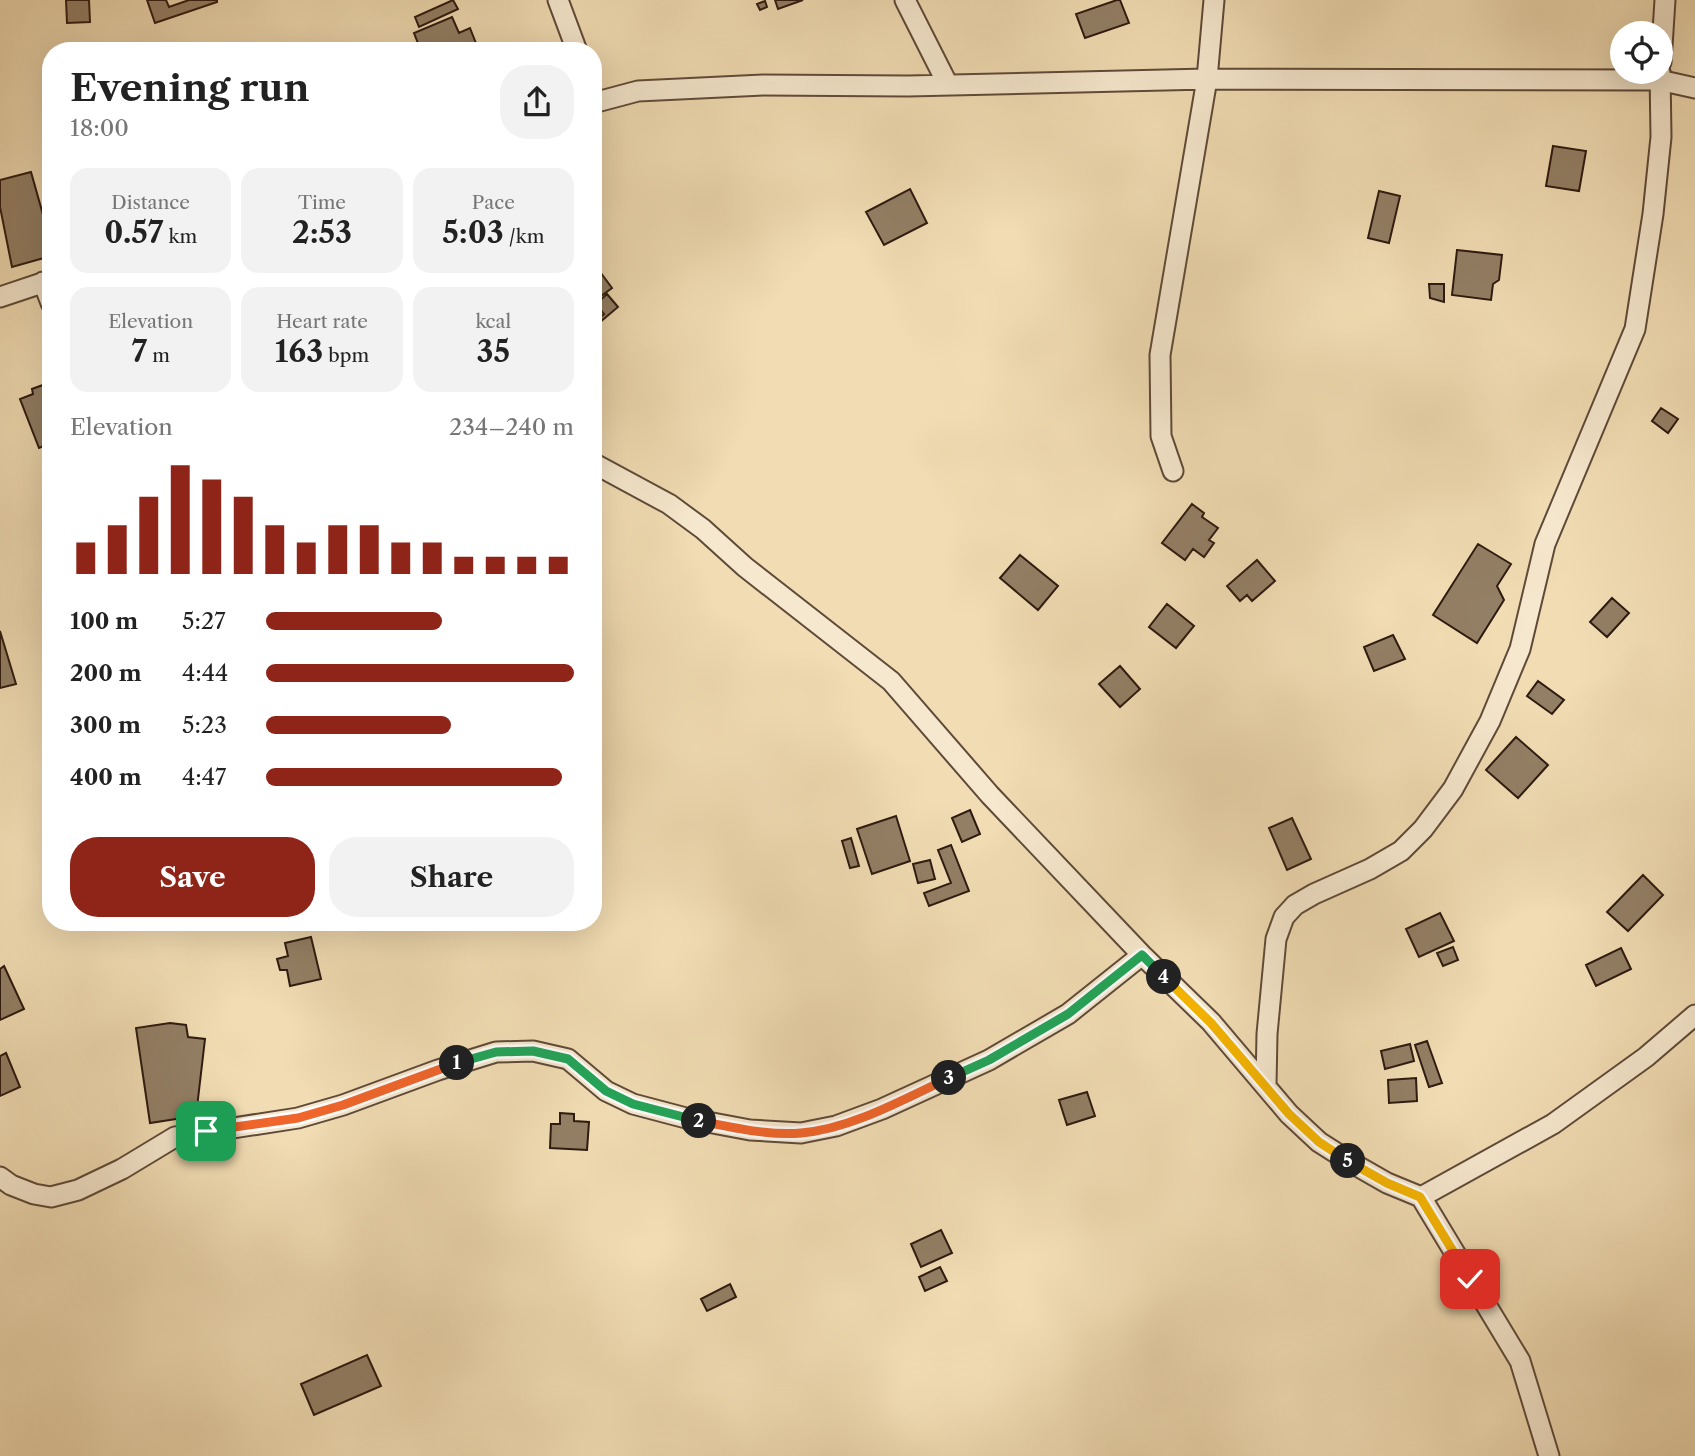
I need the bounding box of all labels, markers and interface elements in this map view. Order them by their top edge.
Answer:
map controls [1610,21,1673,84]
button: locate [1610,21,1673,84]
text: Evening run [70,64,310,111]
button: share [500,65,574,139]
text: 18:00 [70,114,129,142]
text: Distance [111,191,190,214]
text: Time [298,191,346,214]
text: Pace [472,191,515,214]
text: 0.57 [104,214,163,251]
text: 2:53 [292,214,352,251]
text: 5:03 [442,214,504,251]
text: km [163,225,197,248]
text: /km [504,225,544,248]
text: Elevation [108,310,193,333]
text: Heart rate [276,310,368,333]
text: kcal [475,310,511,333]
text: 7 [131,333,147,370]
text: 163 [275,333,323,370]
text: 35 [477,333,510,370]
text: m [147,344,170,367]
text: bpm [323,344,369,367]
text: Elevation [70,413,173,441]
text: 234–240 m [449,413,574,441]
text: 100 m [70,607,138,635]
text: 5:27 [182,607,226,635]
text: 200 m [70,659,142,687]
text: 4:44 [182,659,228,687]
text: 300 m [70,711,141,739]
text: 5:23 [182,711,227,739]
text: 400 m [70,763,142,791]
text: 4:47 [182,763,226,791]
button: Save [70,837,315,917]
button: Share [329,837,574,917]
pin: 4 [1146,960,1182,995]
text: 4 [1158,965,1169,988]
pin: 1 [440,1046,475,1080]
text: 1 [452,1051,461,1074]
pin: 3 [932,1060,967,1096]
text: 3 [943,1066,954,1089]
pin [176,1101,236,1161]
pin: 2 [682,1104,716,1138]
text: 2 [693,1109,704,1132]
icon: arrive [187,1112,225,1150]
pin: 5 [1330,1144,1366,1178]
text: 5 [1342,1149,1353,1172]
pin [1440,1249,1500,1309]
icon: check [1451,1260,1489,1298]

